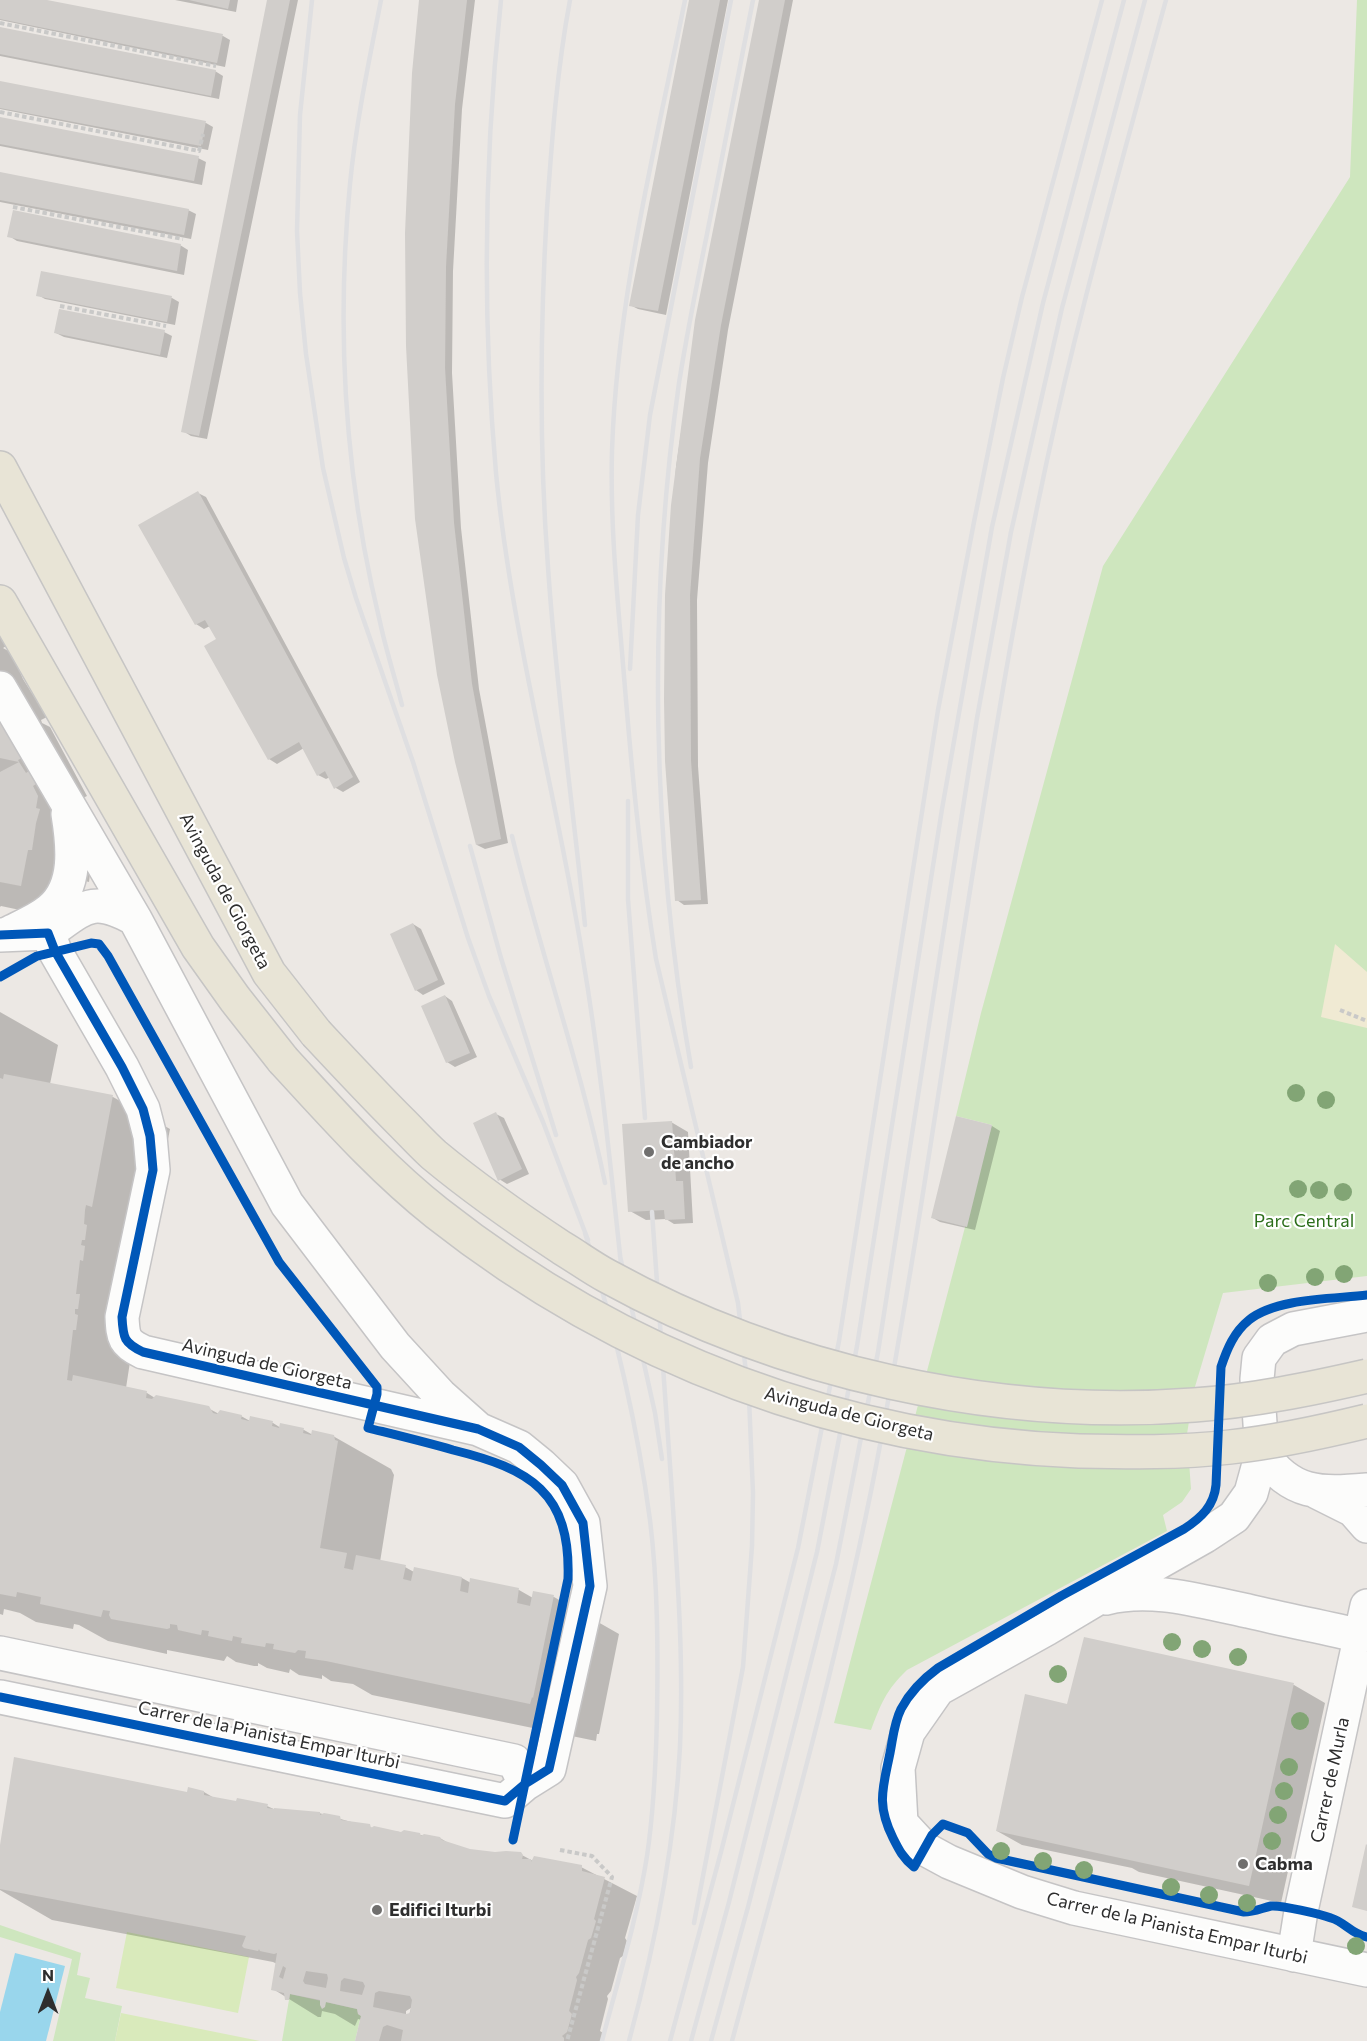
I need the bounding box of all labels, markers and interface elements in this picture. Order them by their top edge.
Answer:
street label: Avinguda de Giorgeta [175,809,275,973]
place label: Cambiador de ancho [661,1131,752,1174]
marker: Cambiador de ancho [642,1145,656,1159]
park label: Parc Central [1254,1210,1354,1232]
street label: Avinguda de Giorgeta [180,1334,354,1394]
street label: Avinguda de Giorgeta [762,1382,936,1446]
street label: Carrer de la Pianista Empar Iturbi [136,1697,402,1773]
street label: Carrer de Murla [1306,1715,1354,1845]
place label: Cabma [1255,1853,1313,1875]
marker: Cabma [1236,1857,1250,1871]
street label: Carrer de la Pianista Empar Iturbi [1044,1887,1310,1969]
place label: Edifici Iturbi [389,1899,491,1921]
marker: Edifici Iturbi [370,1903,384,1917]
north arrow [18,1963,78,2023]
text: N [42,1965,54,1984]

